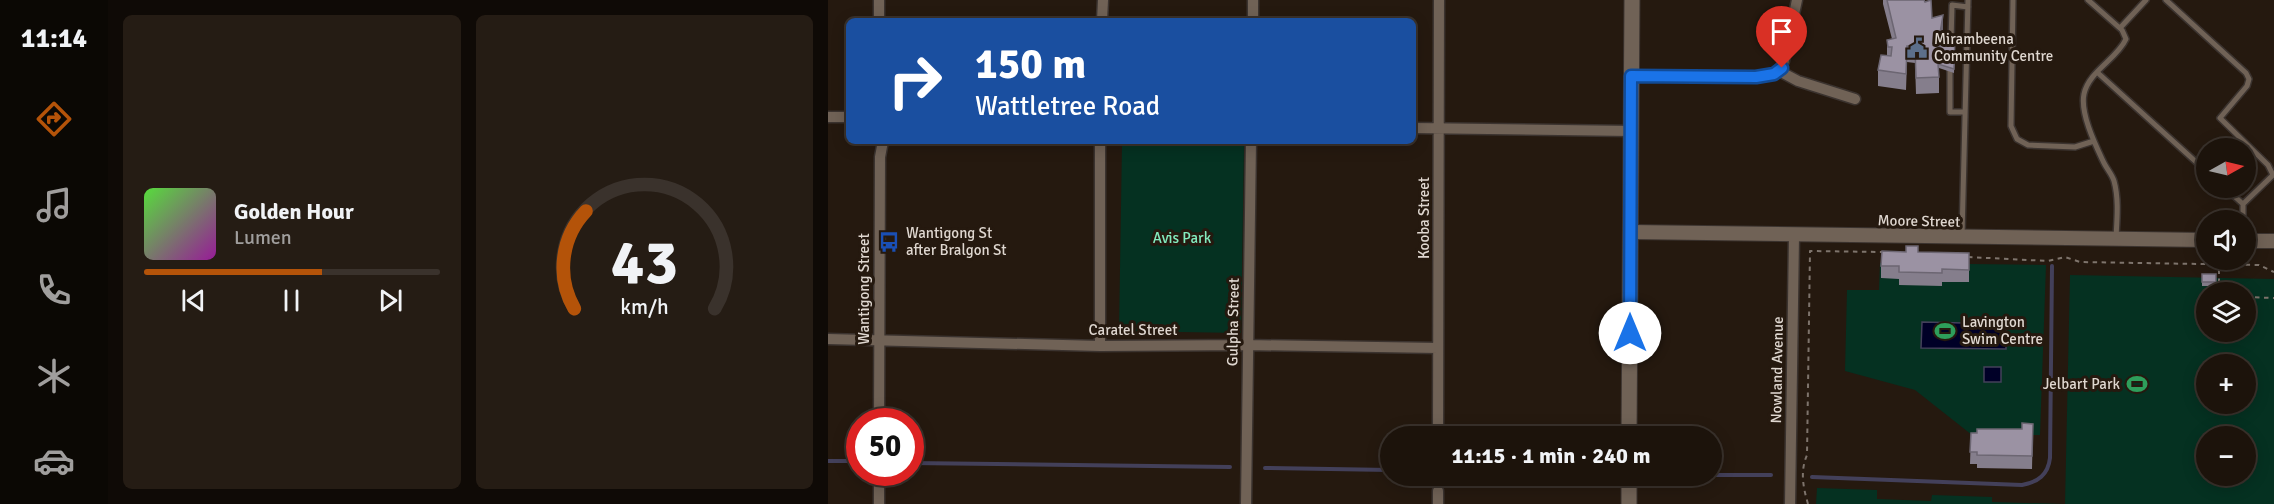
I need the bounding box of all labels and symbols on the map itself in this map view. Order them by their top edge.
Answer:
pin [1756,6,1807,68]
place label: Mirambeena Community Centre [1934,30,2053,65]
public building icon: Mirambeena Community Centre [1905,36,1929,60]
north arrow [2196,138,2256,198]
street label: Kooba Street [1415,177,1433,259]
street label: Moore Street [1877,211,1961,231]
place label: Wantigong St after Bralgon St [906,224,1007,259]
park label: Avis Park [1153,229,1212,247]
bus stop icon: Wantigong St after Bralgon St [877,230,901,254]
street label: Wantigong Street [855,233,873,345]
street label: Gulpha Street [1223,278,1243,366]
position arrow [1598,301,1662,365]
place label: Lavington Swim Centre [1962,313,2043,348]
street label: Nowland Avenue [1767,316,1787,424]
sports icon: Lavington Swim Centre [1933,319,1957,343]
street label: Caratel Street [1089,321,1177,339]
sports icon: Jelbart Park [2125,372,2149,396]
place label: Jelbart Park [2043,375,2120,393]
speed limit sign: 50 [846,408,924,486]

